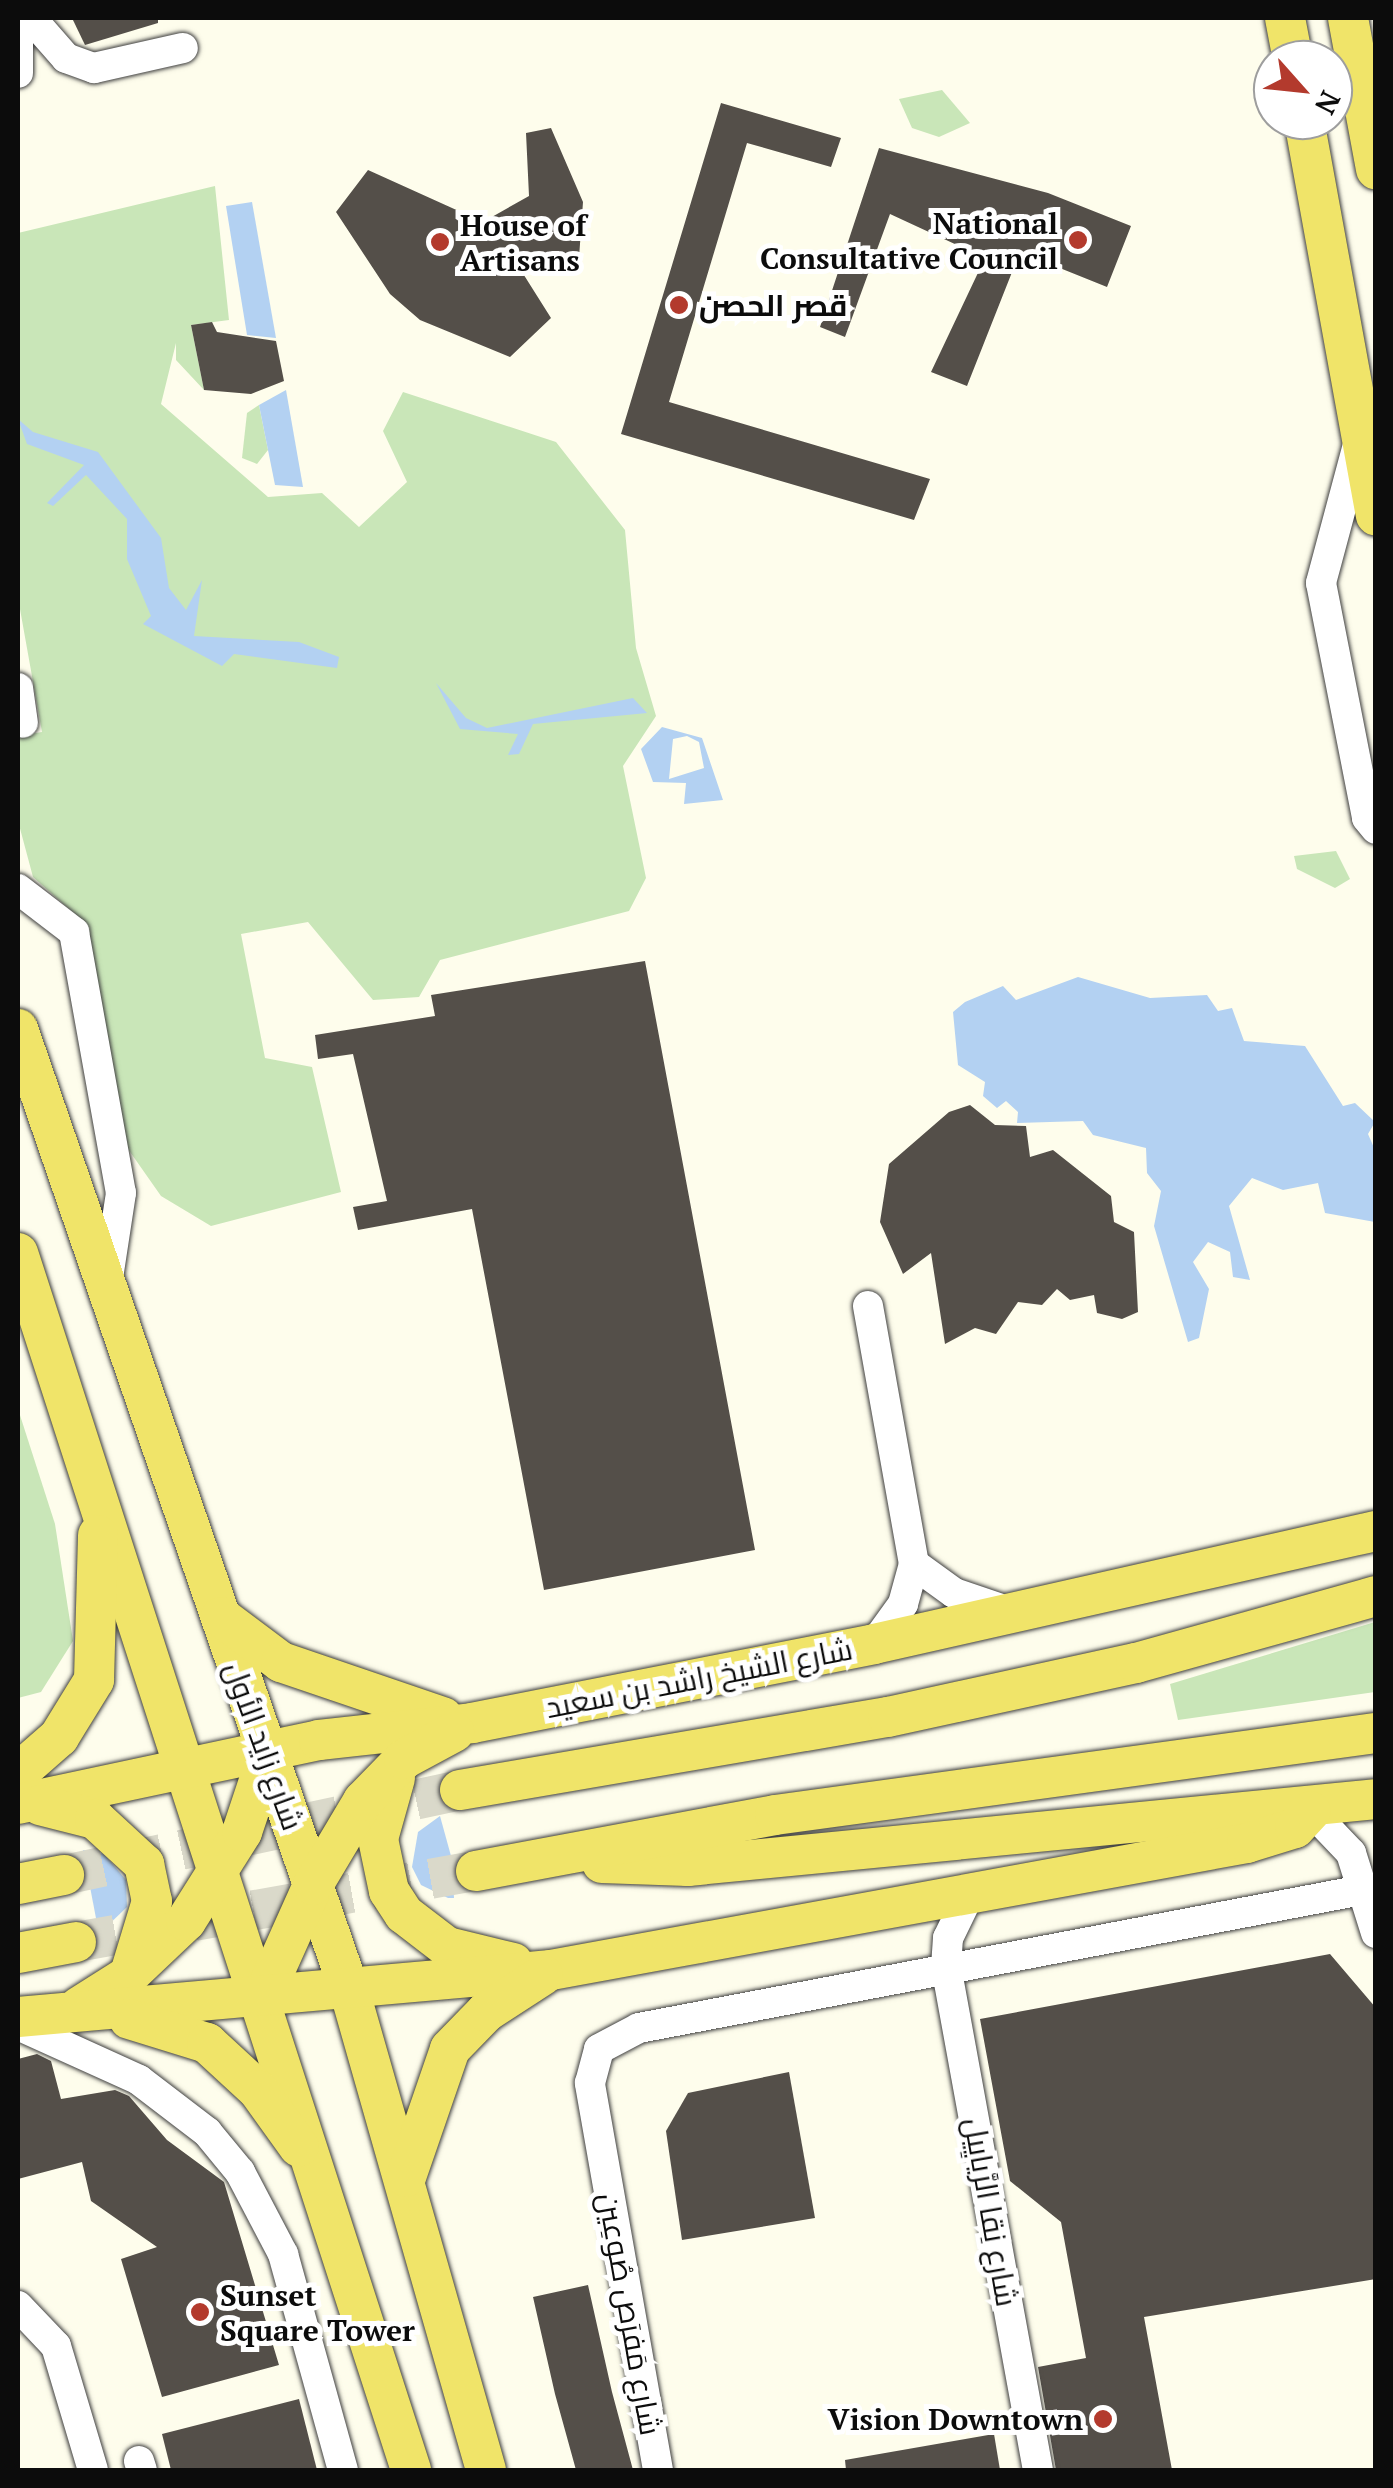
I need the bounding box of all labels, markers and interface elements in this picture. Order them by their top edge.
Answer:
north arrow [1253,40,1353,140]
text: N [1307,85,1350,121]
place label: National Consultative Council [760,205,1058,276]
place label: House of Artisans [460,207,586,278]
marker: National Consultative Council [1067,229,1089,251]
marker: House of Artisans [429,231,451,253]
place label: قصر الحصن [699,287,847,323]
marker: قصر الحصن [668,294,690,316]
street label: شارع الشيخ راشد بن سعيد [543,1631,855,1725]
street label: شارع زايد الأول [217,1657,311,1835]
street label: شارع نِقا الرَّيايِيل [957,2115,1025,2309]
street label: شارع مَفرَص صُوعِين [591,2190,669,2438]
place label: Sunset Square Tower [220,2277,415,2348]
marker: Sunset Square Tower [189,2301,211,2323]
place label: Vision Downtown [828,2401,1083,2437]
marker: Vision Downtown [1092,2408,1114,2430]

